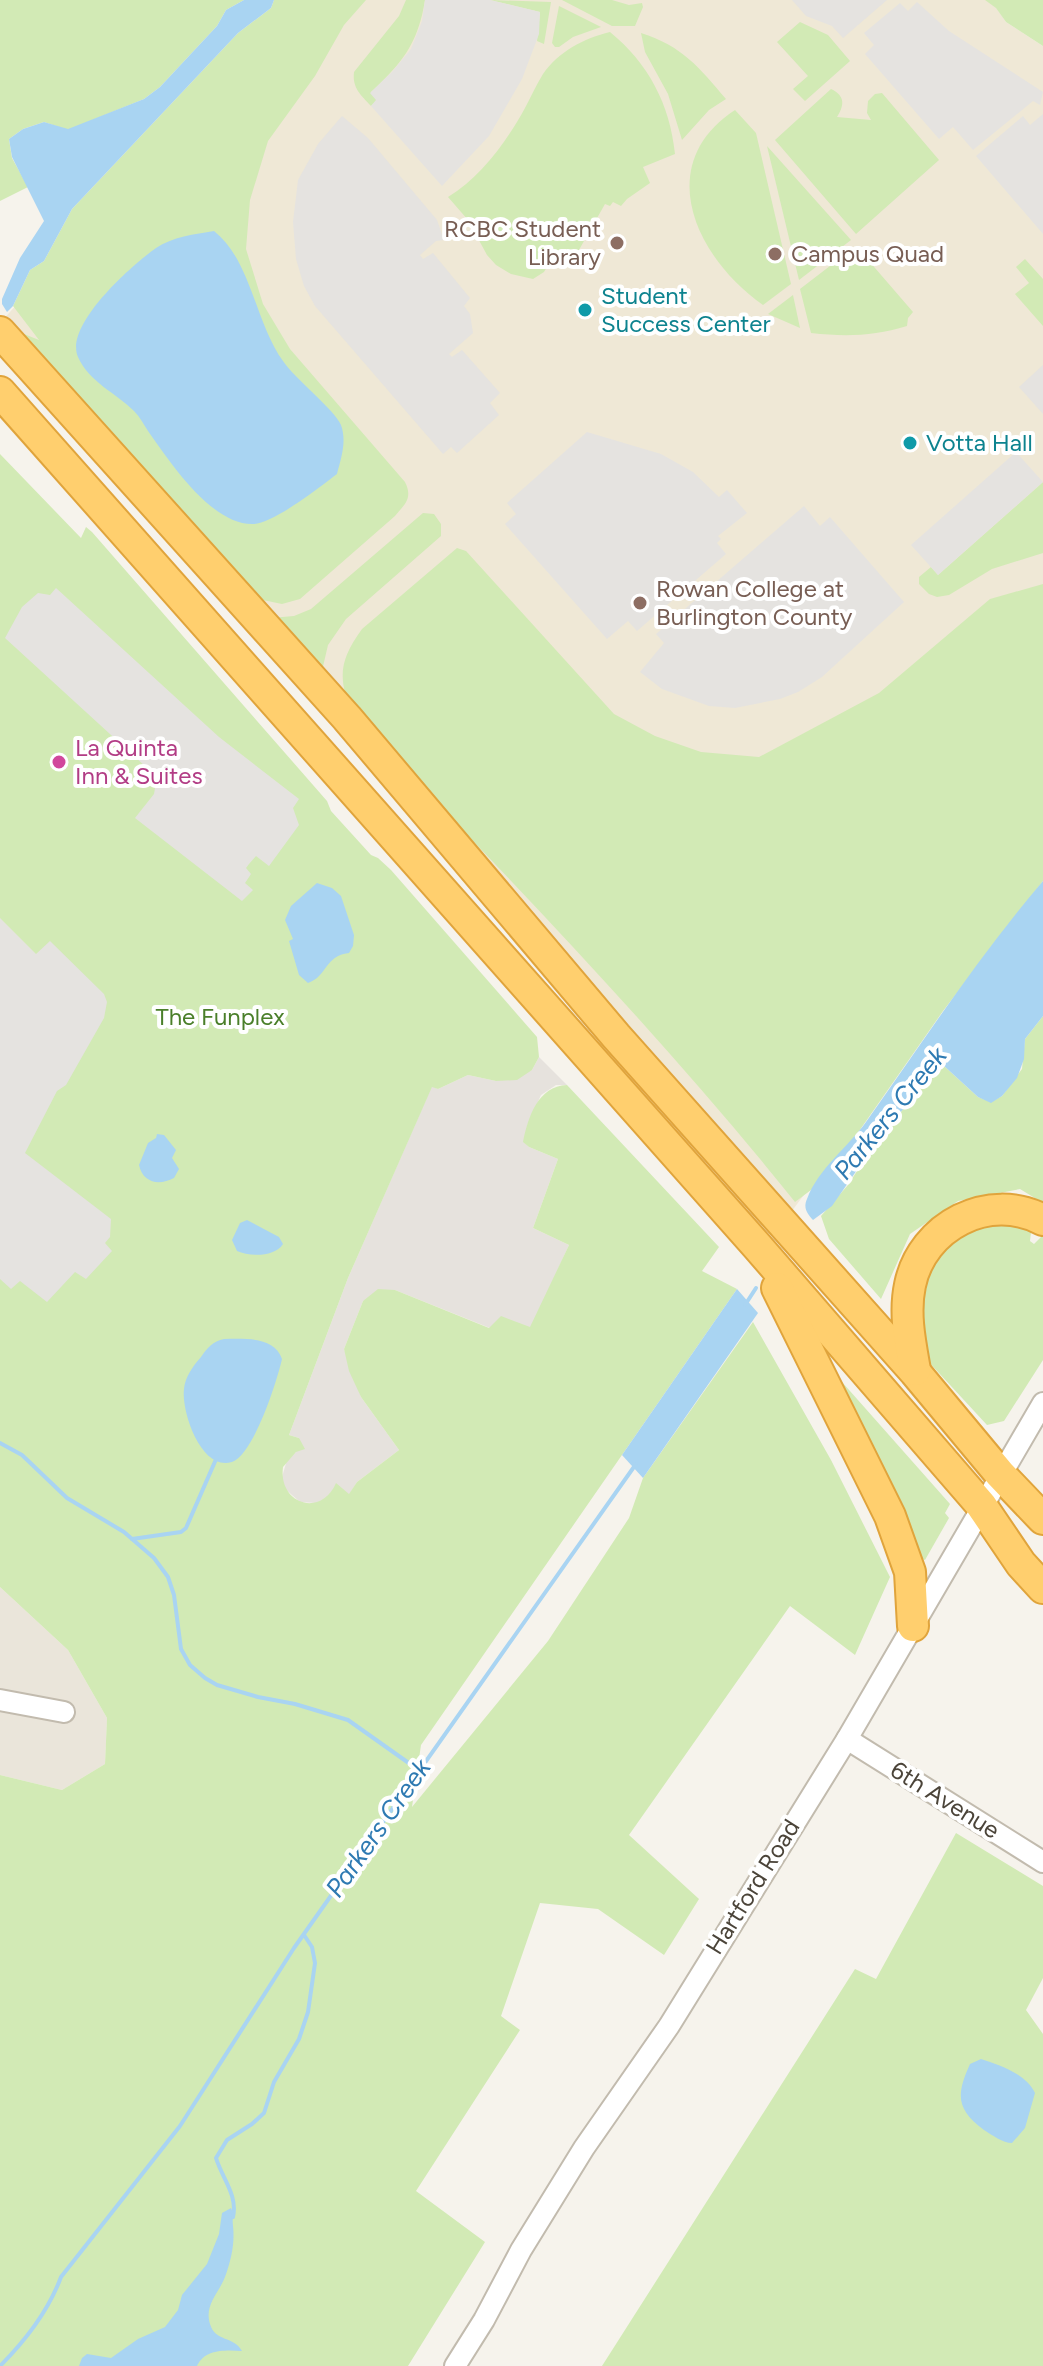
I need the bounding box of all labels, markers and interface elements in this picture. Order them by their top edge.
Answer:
place label: RCBC Student Library [444,214,601,271]
marker: RCBC Student Library [608,234,626,252]
place label: Campus Quad [791,239,944,268]
marker: Campus Quad [766,245,784,263]
place label: Student Success Center [601,281,771,338]
marker: Student Success Center [576,301,594,319]
place label: Votta Hall [926,428,1033,457]
marker: Votta Hall [901,434,919,452]
place label: Rowan College at Burlington County [656,574,853,631]
marker: Rowan College at Burlington County [631,594,649,612]
place label: La Quinta Inn & Suites [75,733,203,790]
marker: La Quinta Inn & Suites [50,753,68,771]
park label: The Funplex [155,1002,285,1031]
water label: Parkers Creek [827,1039,954,1186]
water label: Parkers Creek [319,1752,438,1903]
street label: 6th Avenue [885,1755,1005,1844]
street label: Hartford Road [700,1814,806,1960]

